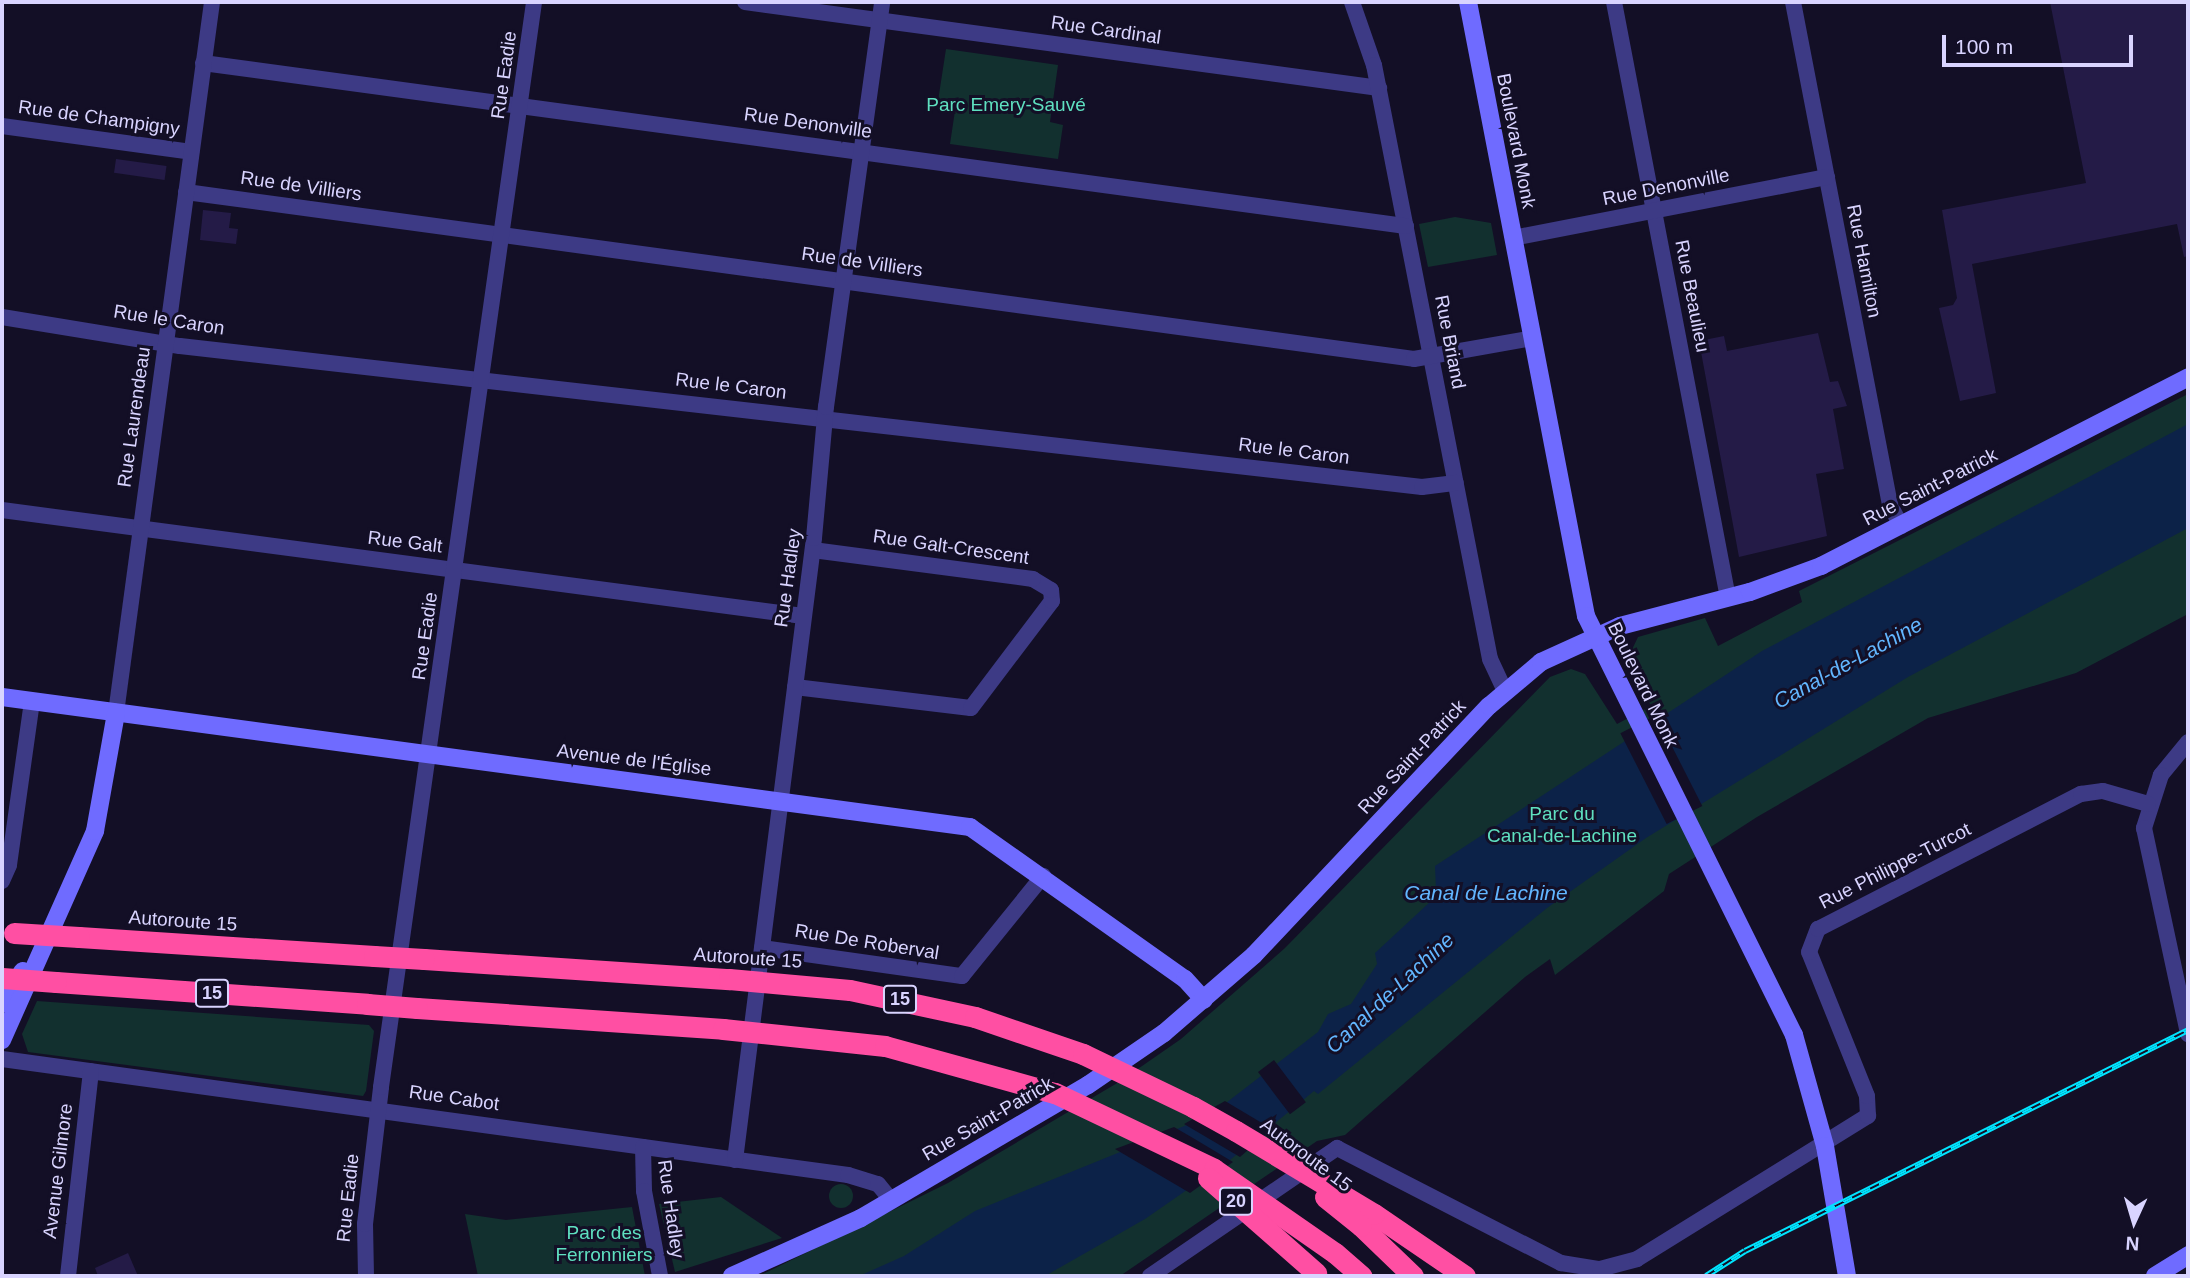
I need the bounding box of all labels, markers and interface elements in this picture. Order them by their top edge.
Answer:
street label: Rue Cardinal [1050,11,1162,49]
scale bar [1945,21,2136,65]
street label: Rue Eadie [487,29,521,121]
text: 100 m [1955,35,2013,58]
street label: Boulevard Monk [1492,71,1540,211]
park label: Parc Emery-Sauvé [926,94,1086,116]
street label: Rue de Champigny [17,95,181,141]
street label: Rue Denonville [743,103,873,143]
street label: Rue Denonville [1601,164,1731,210]
street label: Rue de Villiers [239,166,363,206]
street label: Rue Hamilton [1842,202,1886,320]
street label: Rue Beaulieu [1670,238,1714,354]
street label: Rue de Villiers [800,242,924,282]
street label: Rue Briand [1430,293,1470,391]
street label: Rue le Caron [112,300,226,340]
street label: Rue Laurendeau [113,345,155,489]
street label: Rue le Caron [674,368,788,404]
street label: Rue le Caron [1237,433,1351,469]
street label: Rue Saint-Patrick [1859,443,2001,531]
street label: Rue Galt-Crescent [872,525,1030,569]
street label: Rue Galt [366,526,444,558]
street label: Rue Hadley [770,527,806,629]
street label: Rue Eadie [408,590,442,682]
water label: Canal-de-Lachine [1769,612,1927,714]
street label: Boulevard Monk [1603,618,1683,752]
street label: Rue Saint-Patrick [1353,695,1471,819]
street label: Avenue de l'Église [555,739,713,781]
park label: Parc du Canal-de-Lachine [1487,803,1637,847]
street label: Rue Philippe-Turcot [1815,818,1975,914]
water label: Canal de Lachine [1404,880,1568,906]
street label: Autoroute 15 [128,906,238,936]
street label: Rue De Roberval [793,919,941,965]
water label: Canal-de-Lachine [1321,927,1459,1059]
street label: Autoroute 15 [693,943,803,973]
road number: 15 [194,978,230,1008]
road number: 15 [883,984,918,1014]
street label: Rue Saint-Patrick [918,1072,1058,1166]
street label: Rue Cabot [407,1080,501,1116]
street label: Avenue Gilmore [38,1102,78,1240]
street label: Autoroute 15 [1256,1113,1356,1197]
street label: Rue Eadie [332,1153,364,1243]
street label: Rue Hadley [653,1158,689,1260]
road number: 20 [1218,1186,1254,1216]
north arrow [2099,1187,2169,1257]
park label: Parc des Ferronniers [555,1222,653,1266]
text: N [2125,1232,2140,1254]

